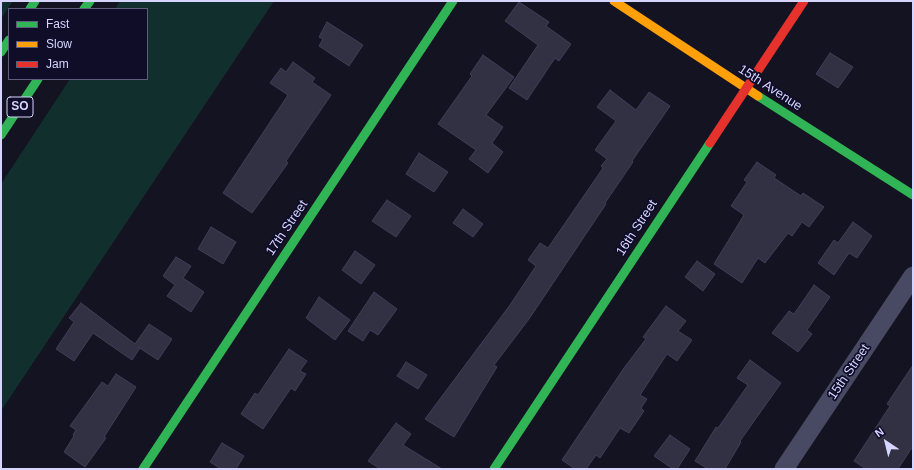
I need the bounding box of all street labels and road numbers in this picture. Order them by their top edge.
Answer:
street label: 15th Avenue [735,62,805,114]
road number: SO [7,97,33,117]
street label: 17th Street [263,197,311,259]
street label: 16th Street [613,197,661,259]
street label: 15th Street [825,341,873,403]

